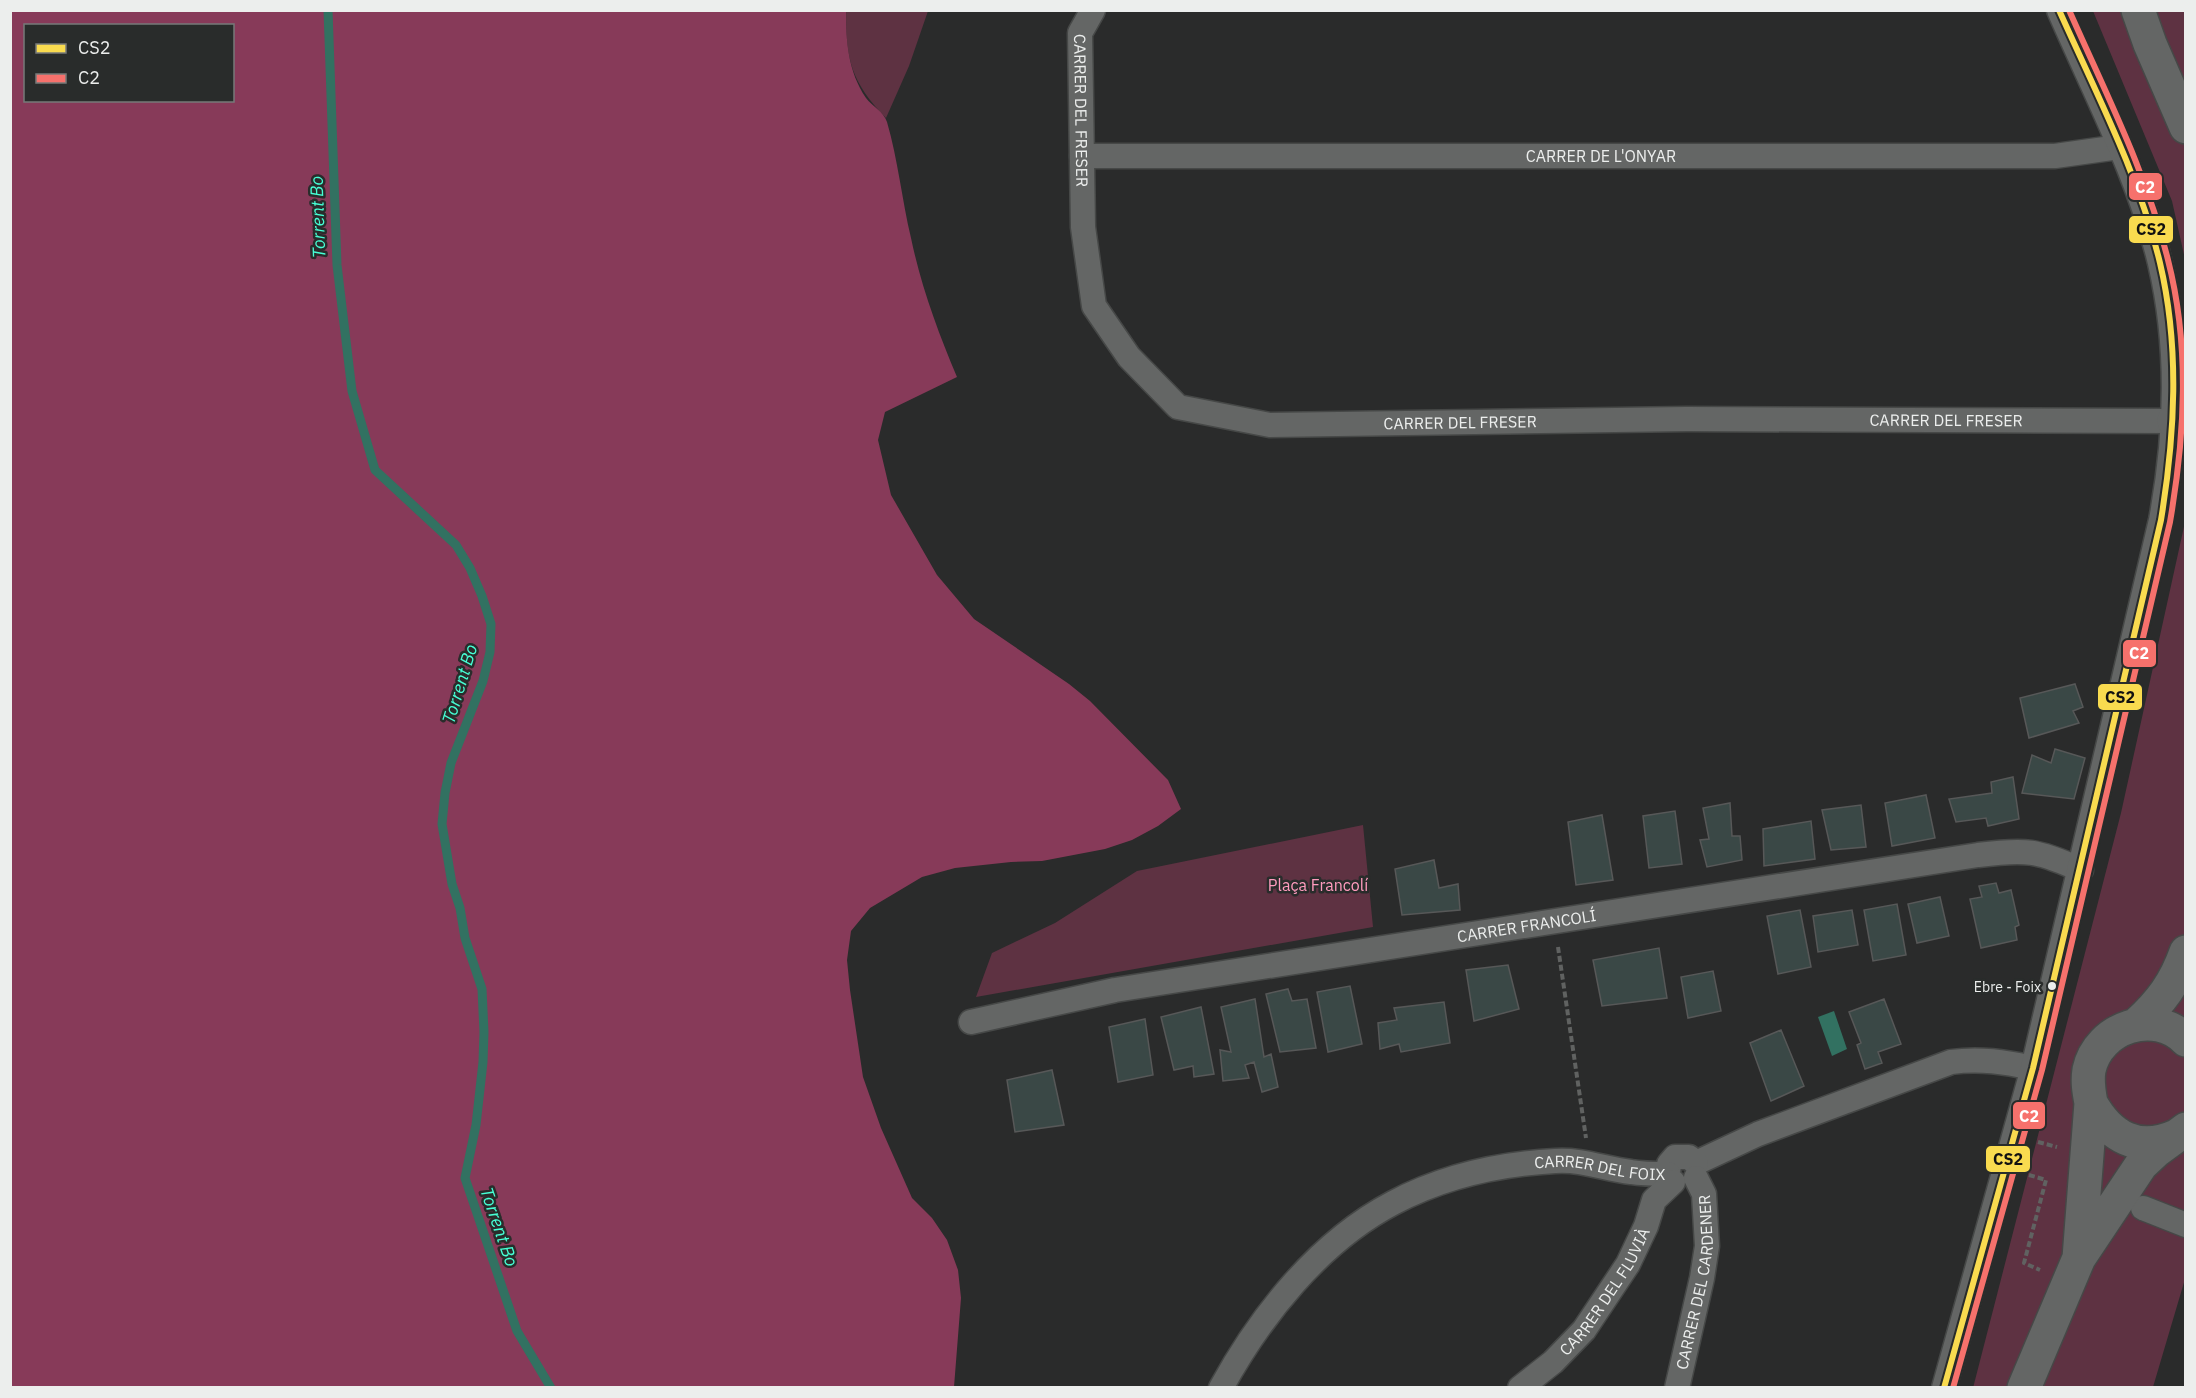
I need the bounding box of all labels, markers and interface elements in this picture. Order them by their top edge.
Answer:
legend [24,24,234,102]
street label: CARRER DEL FRESER [1070,34,1092,187]
text: CS2 [78,36,110,59]
text: C2 [78,66,100,89]
street label: CARRER DE L'ONYAR [1526,146,1676,166]
line badge: C2 [2128,172,2163,201]
water label: Torrent Bo [305,175,330,259]
text: C2 [2135,177,2155,197]
line badge: CS2 [2128,215,2174,244]
text: CS2 [2136,219,2166,239]
street label: CARRER DEL FRESER [1869,410,2023,430]
street label: CARRER DEL FRESER [1383,411,1537,433]
line badge: C2 [2122,639,2157,668]
water label: Torrent Bo [437,641,483,727]
text: C2 [2129,643,2149,663]
line badge: CS2 [2097,683,2143,711]
text: CS2 [2105,687,2135,707]
park label: Plaça Francolí [1268,875,1368,895]
street label: CARRER FRANCOLÍ [1456,904,1597,946]
place label: Ebre - Foix [1974,978,2041,996]
marker: Ebre - Foix [2046,980,2058,992]
line badge: C2 [2012,1101,2046,1130]
text: C2 [2019,1106,2039,1126]
line badge: CS2 [1985,1145,2031,1173]
text: CS2 [1993,1149,2023,1169]
street label: CARRER DEL FOIX [1533,1151,1666,1184]
water label: Torrent Bo [475,1184,524,1270]
street label: CARRER DEL CARDENER [1672,1194,1717,1371]
street label: CARRER DEL FLUVIÀ [1555,1224,1654,1360]

